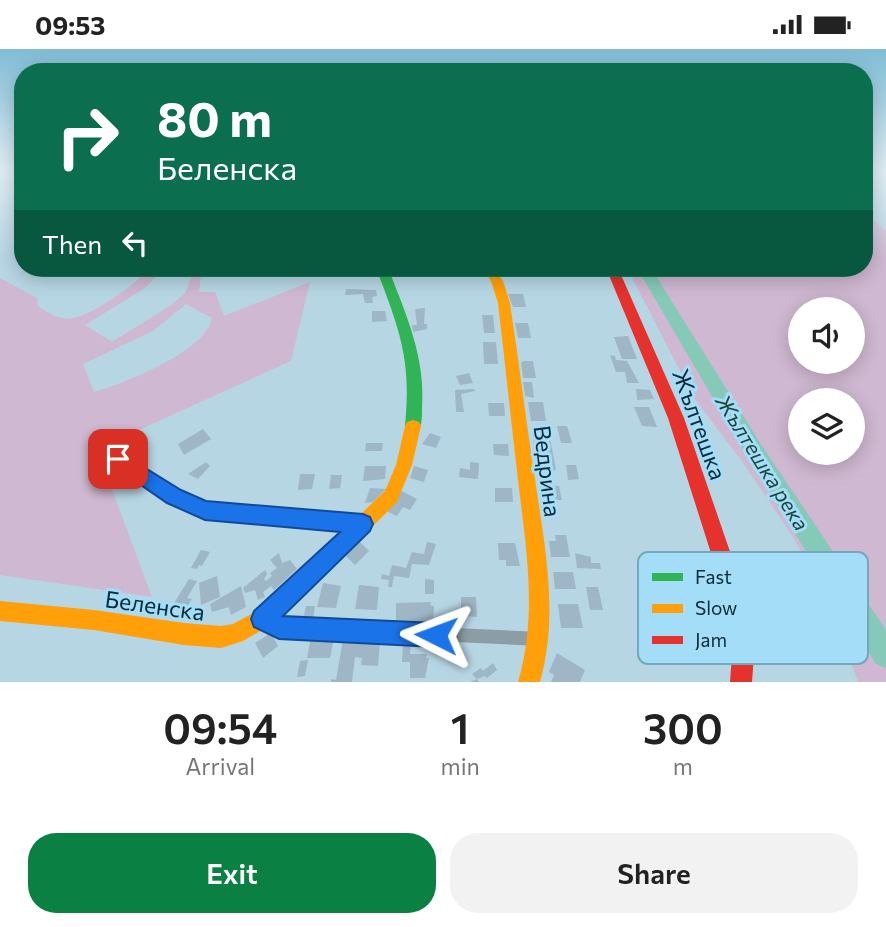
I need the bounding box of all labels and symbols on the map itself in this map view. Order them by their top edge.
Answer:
street label: Жълтешка [667,365,733,483]
water label: Жълтешка река [711,389,815,535]
street label: Ведрина [528,424,568,518]
pin [88,429,148,489]
legend [638,552,868,664]
text: Fast [695,565,732,588]
street label: Беленска [103,584,207,626]
text: Slow [695,596,737,619]
position arrow [399,598,473,672]
text: Jam [695,628,727,651]

